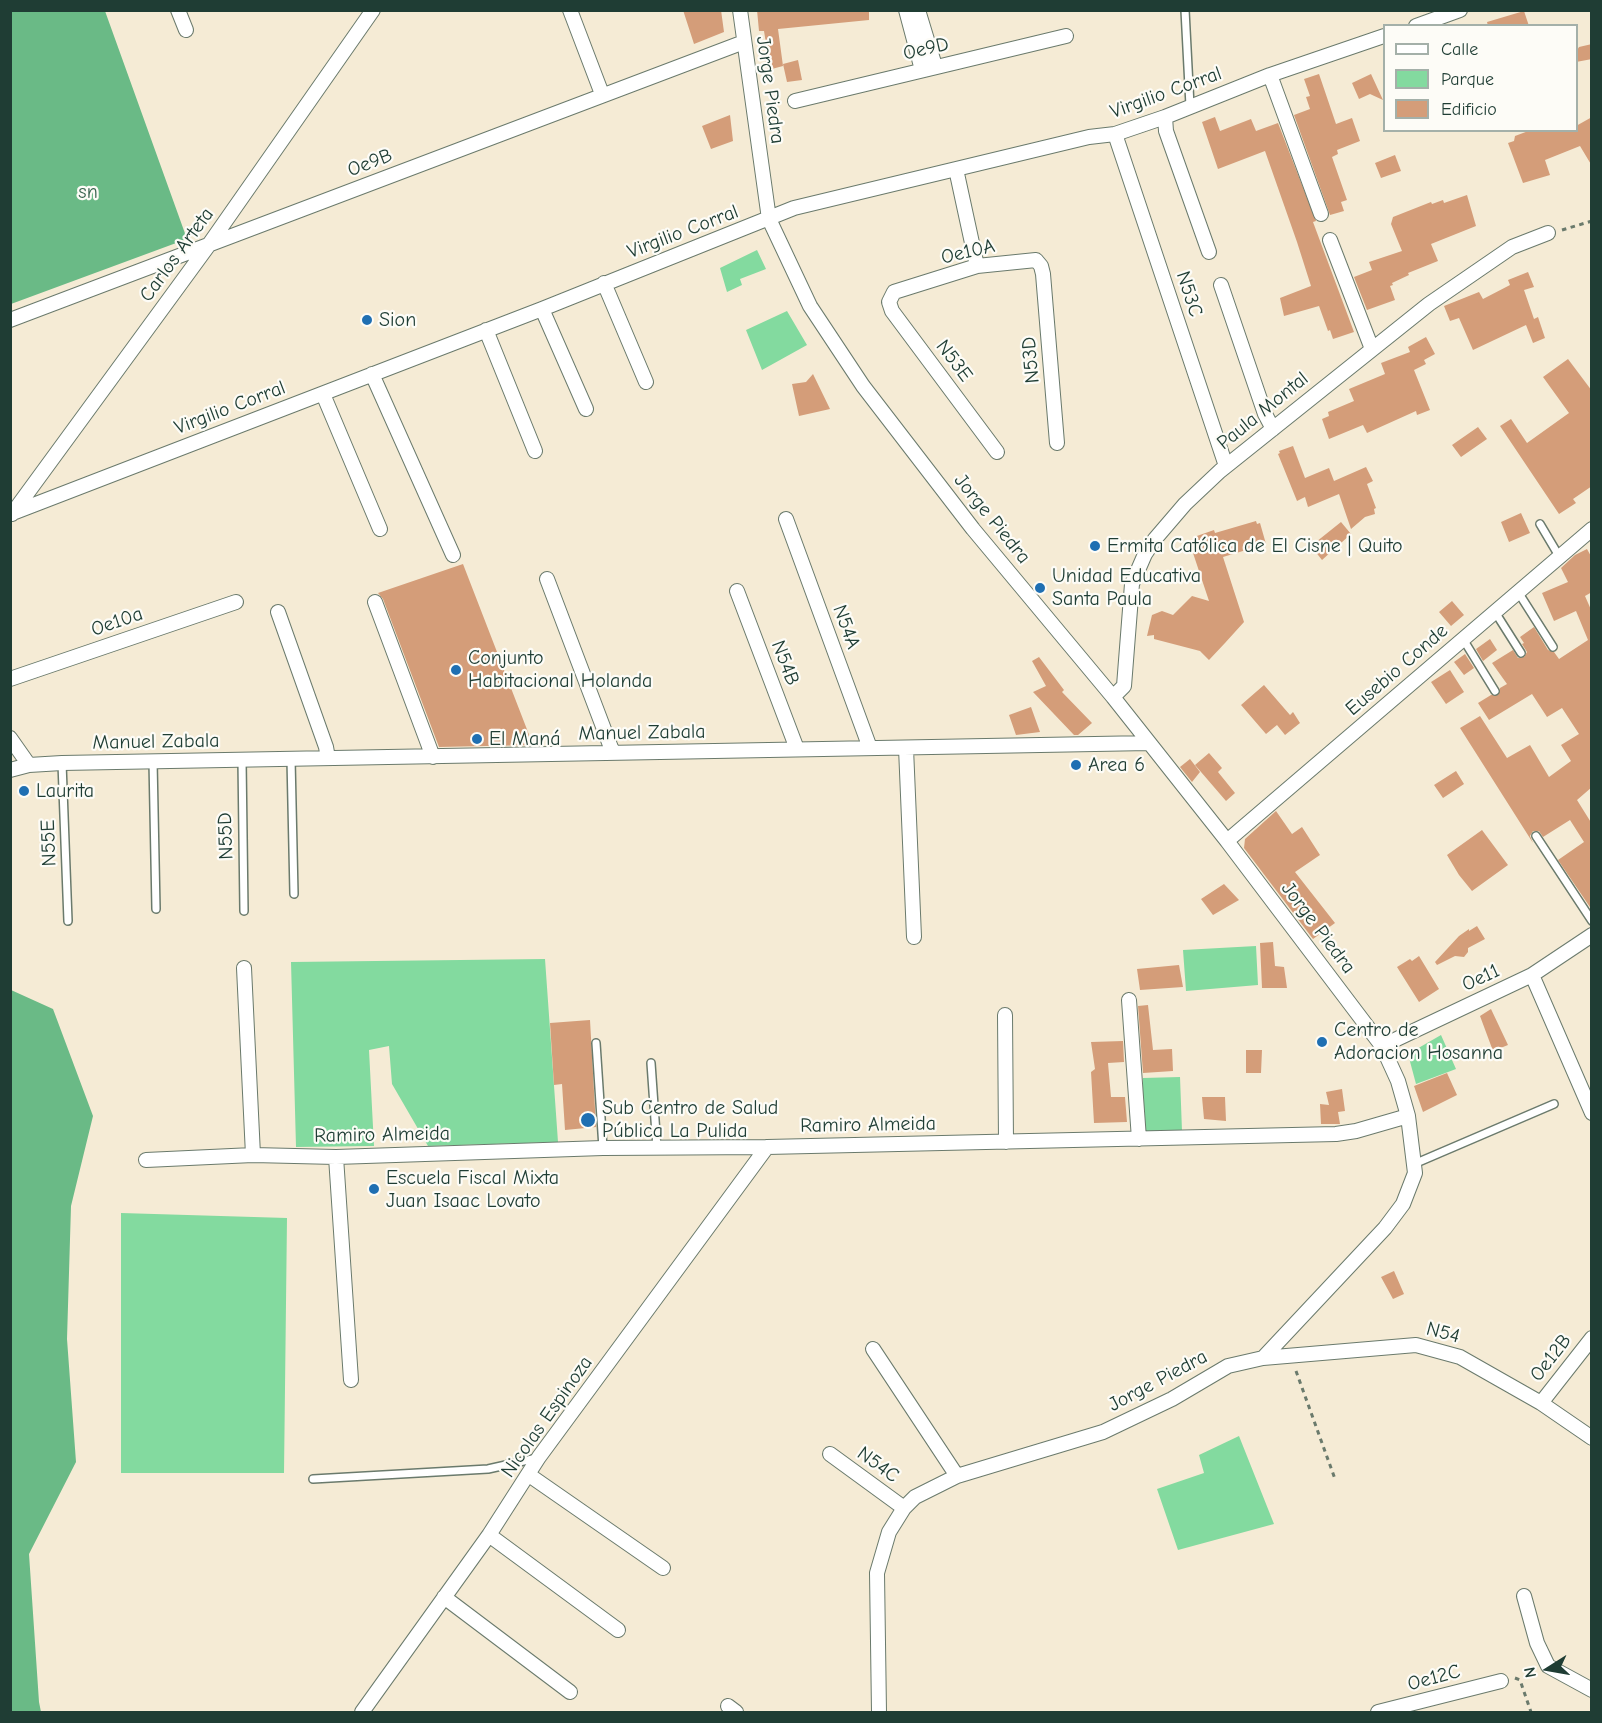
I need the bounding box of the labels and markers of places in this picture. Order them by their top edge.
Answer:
place label: Sion [379,308,416,332]
marker: Sion [360,313,374,327]
place label: Ermita Católica de El Cisne | Quito [1107,534,1403,558]
marker: Ermita Católica de El Cisne | Quito [1088,539,1102,553]
place label: Unidad Educativa Santa Paula [1052,564,1201,611]
marker: Unidad Educativa Santa Paula [1033,581,1047,595]
place label: Conjunto Habitacional Holanda [468,646,652,693]
marker: Conjunto Habitacional Holanda [449,663,463,677]
place label: El Maná [489,727,561,751]
marker: El Maná [470,732,484,746]
place label: Area 6 [1088,753,1145,777]
marker: Area 6 [1069,758,1083,772]
place label: Laurita [36,779,94,803]
marker: Laurita [17,784,31,798]
place label: Centro de Adoracion Hosanna [1334,1018,1503,1065]
marker: Centro de Adoracion Hosanna [1315,1035,1329,1049]
place label: Sub Centro de Salud Pública La Pulida [602,1096,778,1143]
marker: Sub Centro de Salud Pública La Pulida [579,1111,597,1129]
place label: Escuela Fiscal Mixta Juan Isaac Lovato [386,1166,559,1213]
marker: Escuela Fiscal Mixta Juan Isaac Lovato [367,1182,381,1196]

